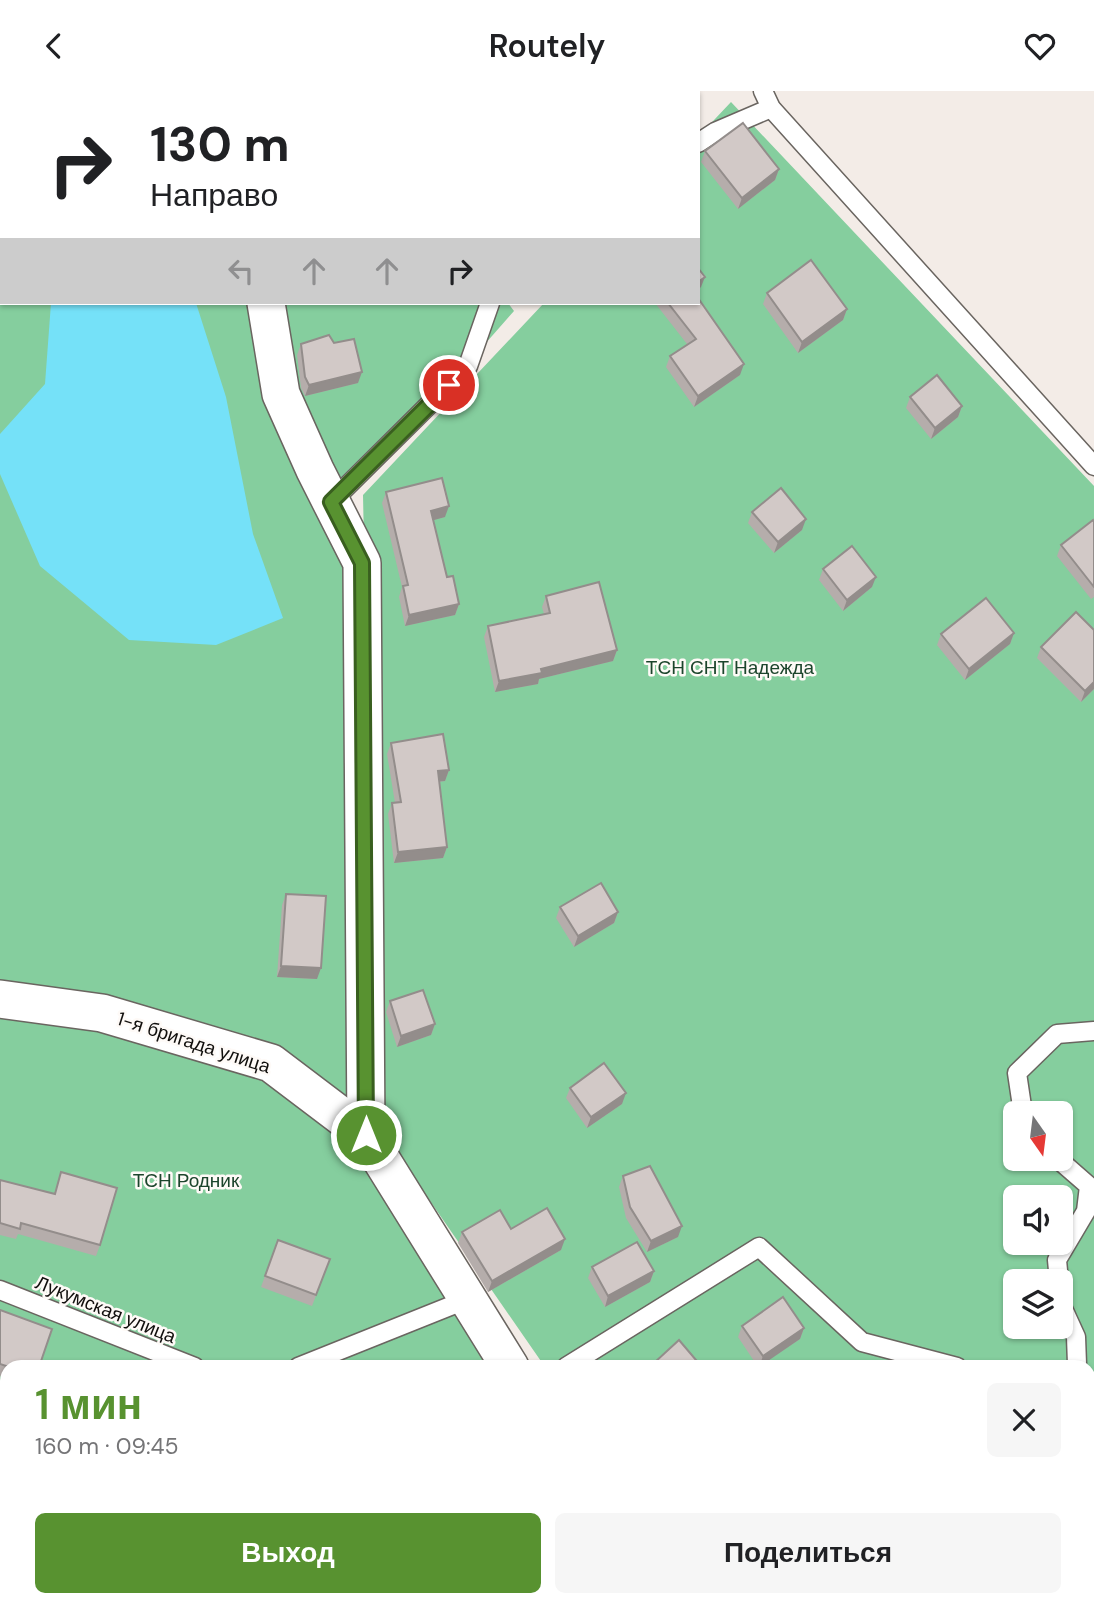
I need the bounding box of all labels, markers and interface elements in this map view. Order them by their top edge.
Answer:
text: Routely [489,25,605,67]
icon: back [35,27,73,65]
icon: heart [1021,27,1059,65]
text: 130 m [150,112,290,176]
icon: right [35,119,126,210]
text: Направо [150,174,278,216]
icon: left [222,252,260,290]
icon: ahead [295,252,333,290]
icon: ahead [368,252,406,290]
icon: right [441,252,479,290]
pin [419,355,479,415]
icon: arrive [430,366,468,404]
park label: ТСН СНТ Надежда [646,655,815,680]
street label: 1-я бригада улица [114,1006,274,1079]
position arrow [329,1098,403,1172]
north arrow [1003,1101,1073,1171]
map controls [1003,1101,1073,1339]
park label: ТСН Родник [133,1168,240,1193]
button: sound [1003,1185,1073,1255]
button: layers [1003,1269,1073,1339]
street label: Лукумская улица [32,1270,180,1349]
text: 1 мин [35,1377,142,1432]
button: close [987,1383,1061,1457]
text: 160 m · 09:45 [35,1431,179,1461]
button: Выход [35,1513,541,1593]
button: Поделиться [555,1513,1061,1593]

